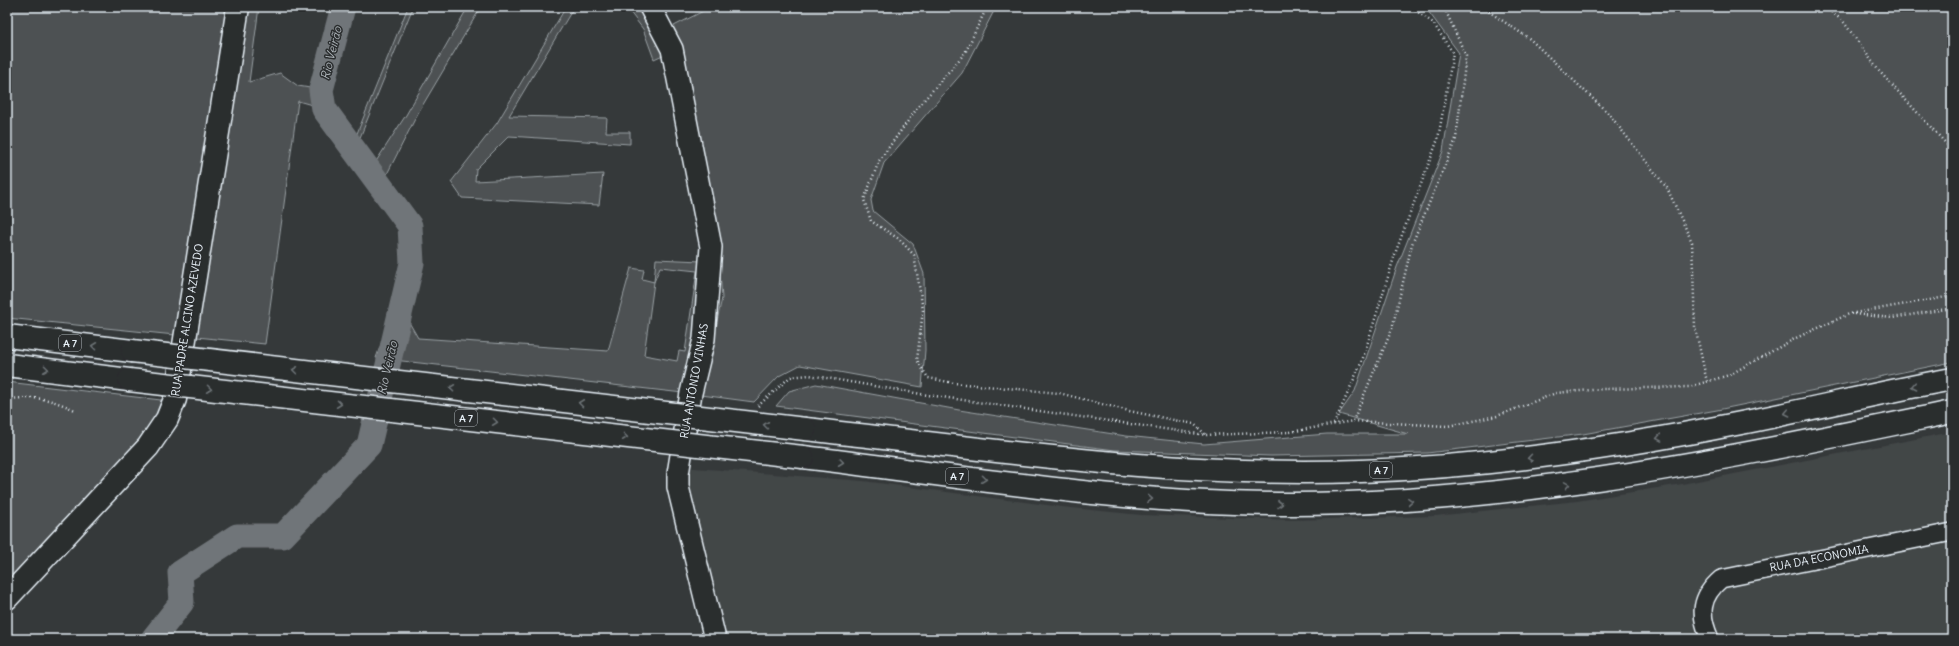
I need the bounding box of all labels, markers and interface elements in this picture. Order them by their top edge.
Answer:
water label: Rio Veirão [317,24,345,81]
street label: RUA PADRE ALCINO AZEVEDO [168,243,206,397]
street label: RUA ANTÓNIO VINHAS [676,322,711,440]
road number: A 7 [59,335,81,351]
water label: Rio Veirão [374,339,401,396]
one-way arrow [91,342,97,351]
one-way arrow [43,364,49,373]
one-way arrow [292,365,299,374]
one-way arrow [1911,382,1917,390]
one-way arrow [206,384,212,393]
one-way arrow [449,384,455,393]
one-way arrow [335,399,342,408]
one-way arrow [578,399,585,408]
one-way arrow [1783,409,1790,417]
road number: A 7 [455,410,477,426]
one-way arrow [492,417,499,426]
one-way arrow [763,421,769,430]
one-way arrow [622,432,628,441]
one-way arrow [1656,433,1662,442]
one-way arrow [1527,453,1534,462]
one-way arrow [838,457,844,466]
road number: A 7 [1370,462,1392,478]
road number: A 7 [946,468,968,484]
one-way arrow [981,474,987,483]
one-way arrow [1564,481,1570,490]
one-way arrow [1147,495,1153,504]
one-way arrow [1407,497,1413,505]
one-way arrow [1277,500,1283,508]
street label: RUA DA ECONOMIA [1768,542,1870,574]

